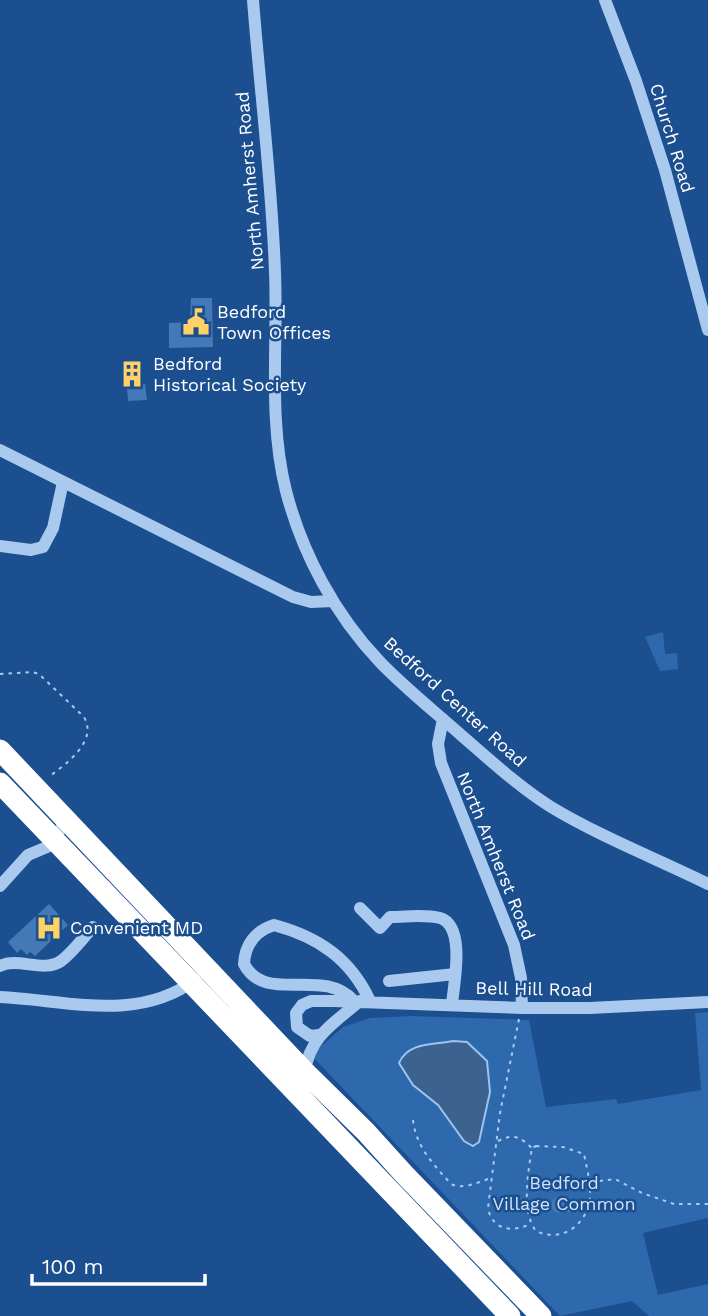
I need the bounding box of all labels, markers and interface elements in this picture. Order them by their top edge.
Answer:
street label: Church Road [646,81,699,195]
street label: North Amherst Road [231,91,268,271]
place label: Bedford Town Offices [217,301,331,343]
public building icon: Bedford Town Offices [181,307,211,337]
place label: Bedford Historical Society [153,353,307,395]
building icon: Bedford Historical Society [117,359,147,389]
street label: Bedford Center Road [380,632,531,771]
street label: North Amherst Road [453,769,540,943]
hospital icon: Convenient MD [34,913,64,943]
place label: Convenient MD [70,917,203,938]
street label: Bell Hill Road [475,977,593,1000]
park label: Bedford Village Common [492,1172,636,1214]
scale bar [32,1242,205,1286]
text: 100 m [42,1254,104,1279]

